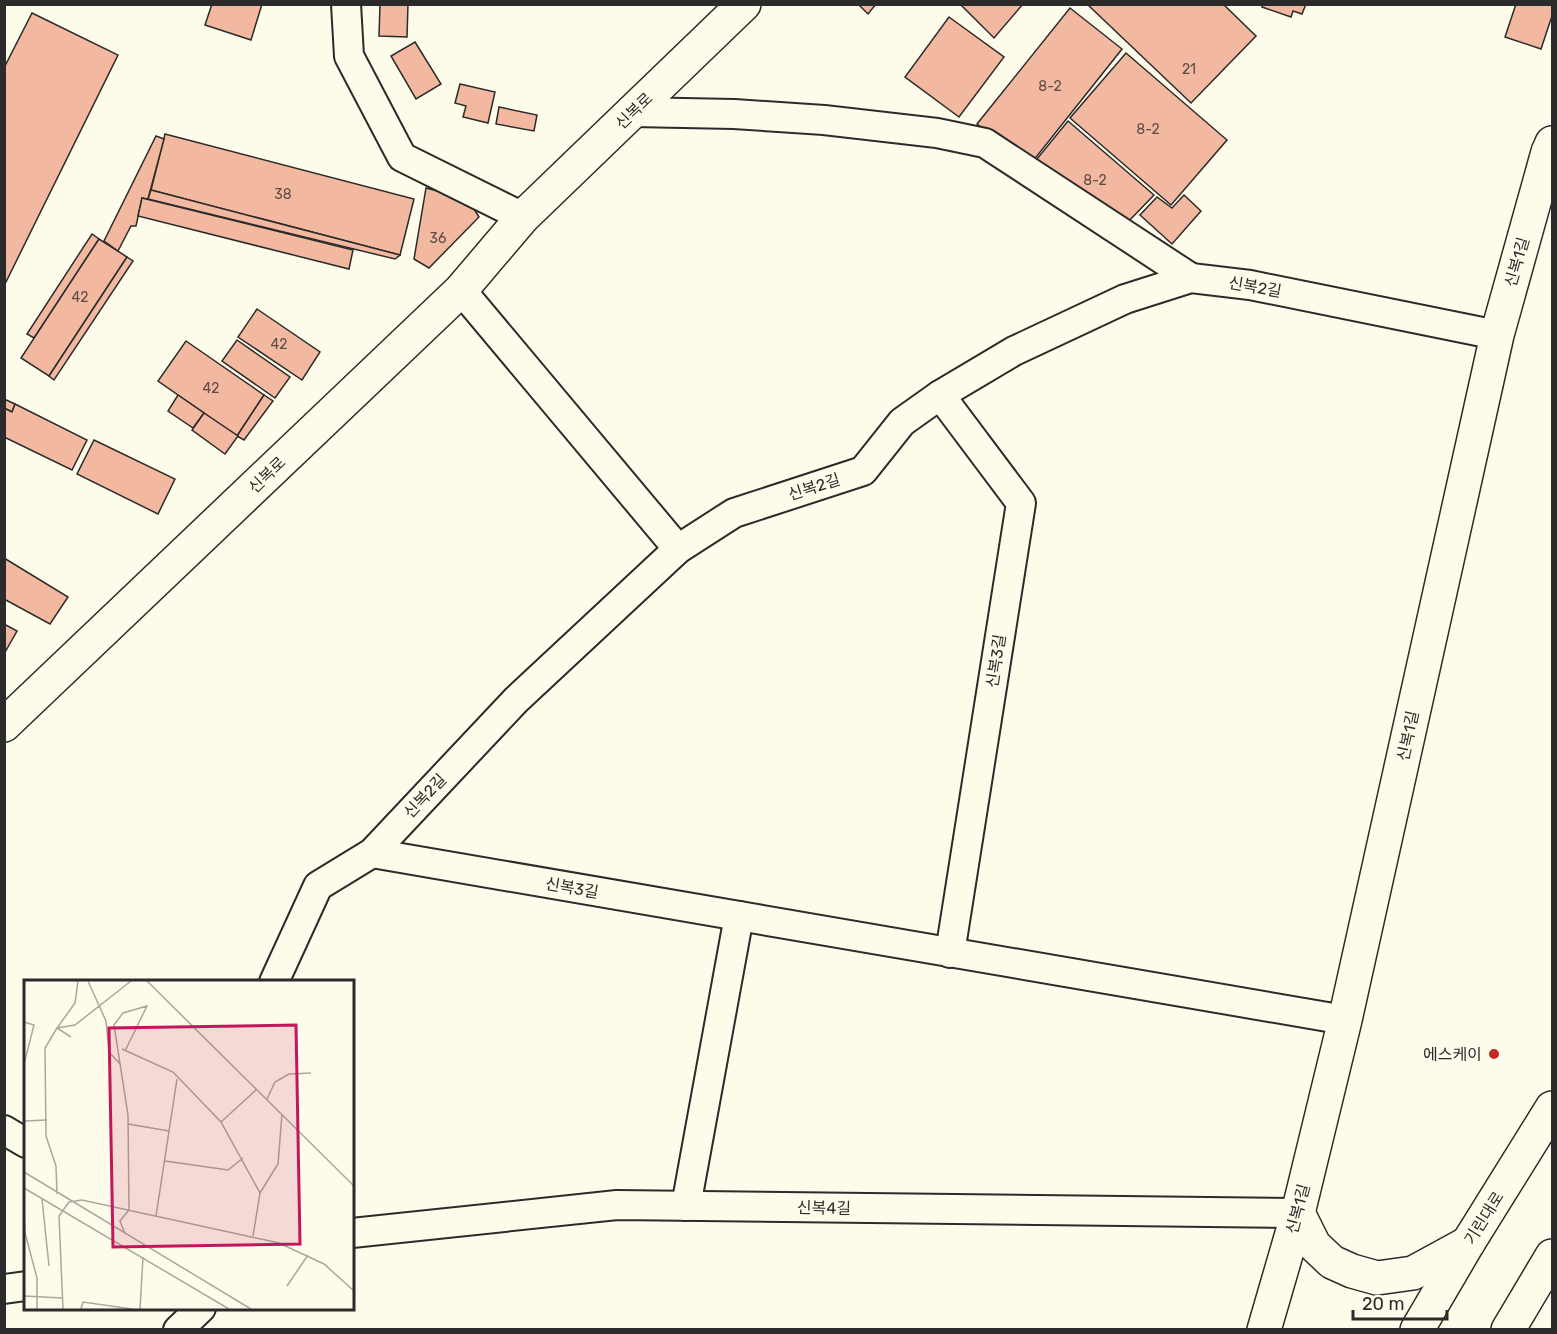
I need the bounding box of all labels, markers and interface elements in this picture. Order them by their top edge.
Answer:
house number: 21 [1182,61,1196,78]
house number: 8-2 [1038,78,1062,95]
street label: 신복로 [612,89,657,133]
house number: 8-2 [1136,121,1160,138]
house number: 8-2 [1083,172,1107,189]
house number: 38 [274,186,292,203]
house number: 36 [430,230,446,247]
street label: 신복1길 [1501,235,1533,289]
street label: 신복2길 [1227,273,1283,301]
house number: 42 [72,289,88,306]
house number: 42 [271,336,287,353]
house number: 42 [203,380,219,397]
street label: 신복로 [245,453,290,497]
street label: 신복2길 [786,470,842,504]
street label: 신복3길 [982,633,1010,689]
street label: 신복1길 [1393,709,1423,763]
street label: 신복2길 [400,770,450,822]
street label: 신복3길 [544,874,600,902]
inset map [24,980,354,1310]
place label: 에스케이 [1423,1045,1482,1064]
marker: 에스케이 [1487,1047,1501,1061]
street label: 신복1길 [1282,1182,1314,1236]
street label: 기린대로 [1460,1188,1508,1248]
street label: 신복4길 [797,1198,851,1218]
scale bar [1353,1283,1448,1321]
text: 20 m [1362,1293,1404,1315]

